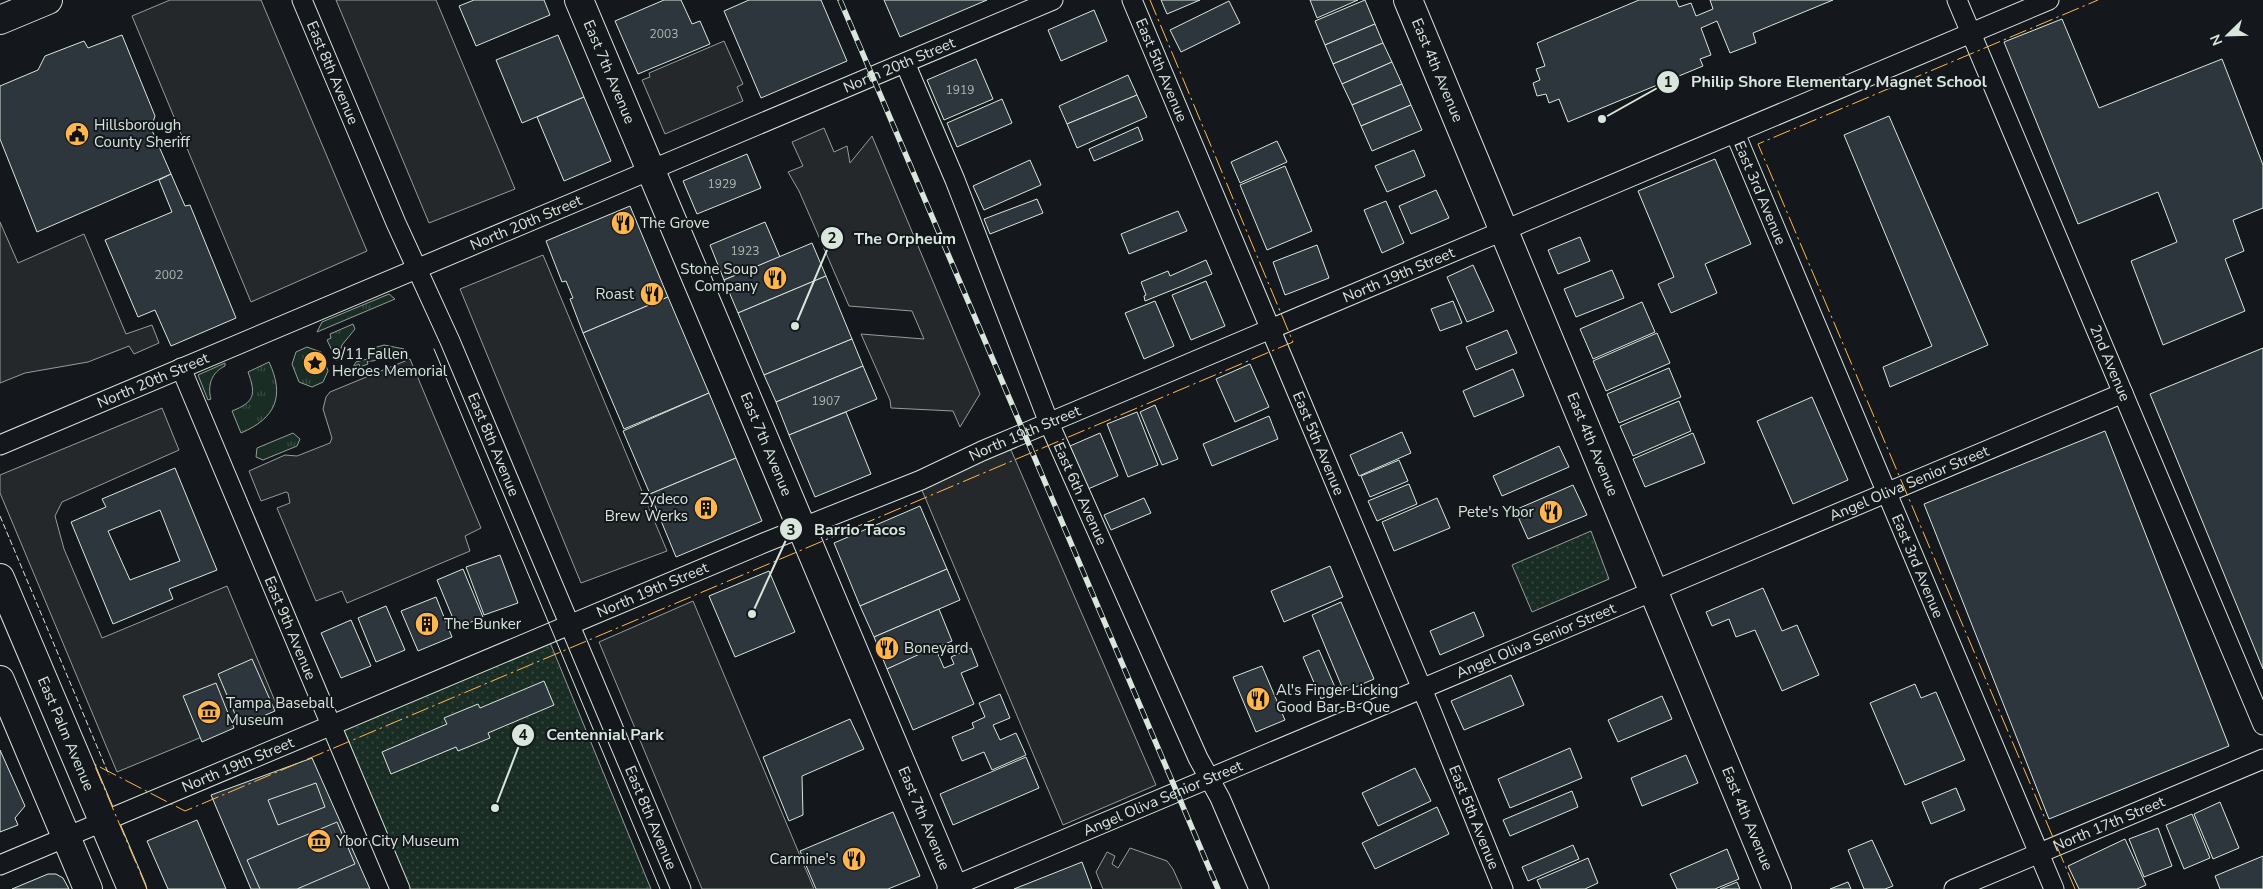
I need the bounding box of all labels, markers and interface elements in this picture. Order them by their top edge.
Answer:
north arrow [2203,10,2253,60]
street label: East 5th Avenue [1131,15,1192,125]
street label: East 4th Avenue [1407,15,1468,125]
street label: East 7th Avenue [579,17,640,127]
street label: East 8th Avenue [302,18,363,128]
house number: 2003 [650,26,678,42]
text: N [2206,31,2227,48]
street label: North 20th Street [840,32,959,98]
callout: Philip Shore Elementary Magnet School [1656,66,1997,97]
text: Philip Shore Elementary Magnet School [1691,71,1987,93]
text: 1 [1663,72,1673,92]
house number: 1919 [946,82,974,98]
place label: Hillsborough County Sheriff [94,115,191,152]
public building icon: Hillsborough County Sheriff [64,121,90,147]
street label: East 3rd Avenue [1730,138,1791,248]
house number: 1929 [708,176,736,192]
street label: North 20th Street [467,190,586,255]
restaurant icon: The Grove [610,210,636,236]
place label: The Grove [640,213,709,233]
callout: The Orpheum [819,223,966,254]
text: 2 [827,228,837,248]
text: The Orpheum [854,228,956,250]
street label: North 19th Street [1340,242,1458,307]
house number: 1923 [731,243,759,259]
place label: Stone Soup Company [680,259,758,296]
restaurant icon: Stone Soup Company [762,265,788,291]
house number: 2002 [155,267,183,283]
restaurant icon: Roast [639,281,665,307]
place label: Roast [595,284,635,304]
street label: 2nd Avenue [2085,322,2135,404]
place label: 9/11 Fallen Heroes Memorial [332,344,448,381]
street label: North 20th Street [94,348,213,413]
place icon: 9/11 Fallen Heroes Memorial [302,350,328,376]
street label: East 5th Avenue [1288,388,1349,498]
street label: East 7th Avenue [736,389,797,499]
street label: East 4th Avenue [1562,389,1623,499]
street label: East 8th Avenue [463,390,524,499]
house number: 1907 [812,393,840,409]
street label: North 19th Street [965,400,1084,466]
street label: East 6th Avenue [1049,439,1112,548]
street label: Angel Oliva Senior Street [1826,441,1992,526]
place label: Zydeco Brew Werks [605,489,688,526]
building icon: Zydeco Brew Werks [693,495,719,521]
restaurant icon: Pete's Ybor [1538,499,1564,525]
place label: Pete's Ybor [1458,502,1535,522]
street label: East 3rd Avenue [1887,511,1948,621]
callout: Barrio Tacos [779,514,916,545]
text: Barrio Tacos [814,519,906,541]
text: 3 [786,520,796,540]
street label: North 19th Street [593,557,712,622]
street label: East 9th Avenue [260,573,321,683]
street label: Angel Oliva Senior Street [1453,598,1619,683]
building icon: The Bunker [414,611,440,637]
place label: The Bunker [444,614,522,634]
restaurant icon: Boneyard [874,635,900,661]
place label: Boneyard [904,638,968,658]
street label: East Palm Avenue [33,673,99,794]
place label: Al's Finger Licking Good Bar-B-Que [1276,680,1398,717]
restaurant icon: Al's Finger Licking Good Bar-B-Que [1245,686,1271,712]
place label: Tampa Baseball Museum [226,693,335,730]
museum icon: Tampa Baseball Museum [196,699,222,725]
callout: Centennial Park [511,719,673,750]
text: Centennial Park [546,724,664,746]
text: 4 [518,725,528,745]
street label: North 19th Street [179,732,297,797]
street label: Angel Oliva Senior Street [1080,755,1246,841]
street label: East 5th Avenue [1444,762,1504,872]
street label: East 8th Avenue [620,763,682,872]
street label: East 7th Avenue [893,763,955,873]
street label: East 4th Avenue [1717,763,1778,873]
street label: North 17th Street [2050,791,2169,856]
museum icon: Ybor City Museum [306,828,332,854]
place label: Ybor City Museum [335,831,459,851]
restaurant icon: Carmine's [841,846,867,872]
place label: Carmine's [769,849,836,869]

